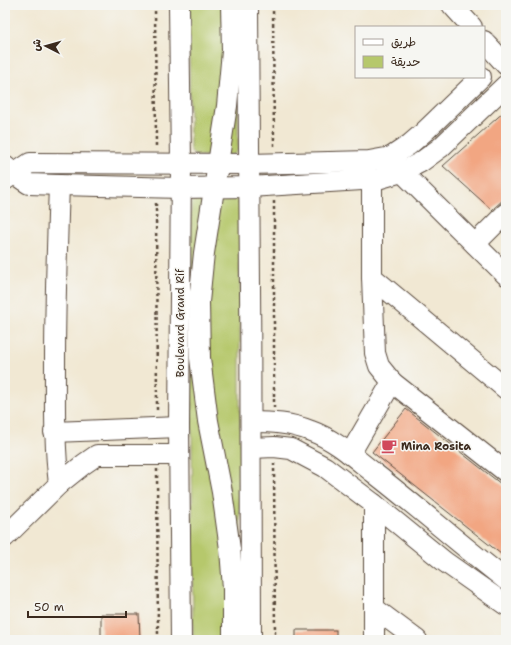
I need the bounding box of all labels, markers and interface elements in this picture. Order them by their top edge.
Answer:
north arrow [26,26,66,66]
legend [355,26,485,78]
text: طريق [391,34,416,50]
text: ش [28,38,45,52]
text: حديقة [391,54,420,70]
street label: Boulevard Grand Rif [173,268,188,377]
cafe icon: Mina Rosita [380,437,398,455]
place label: Mina Rosita [401,439,472,454]
scale bar [28,593,126,619]
text: 50 m [34,599,64,615]

